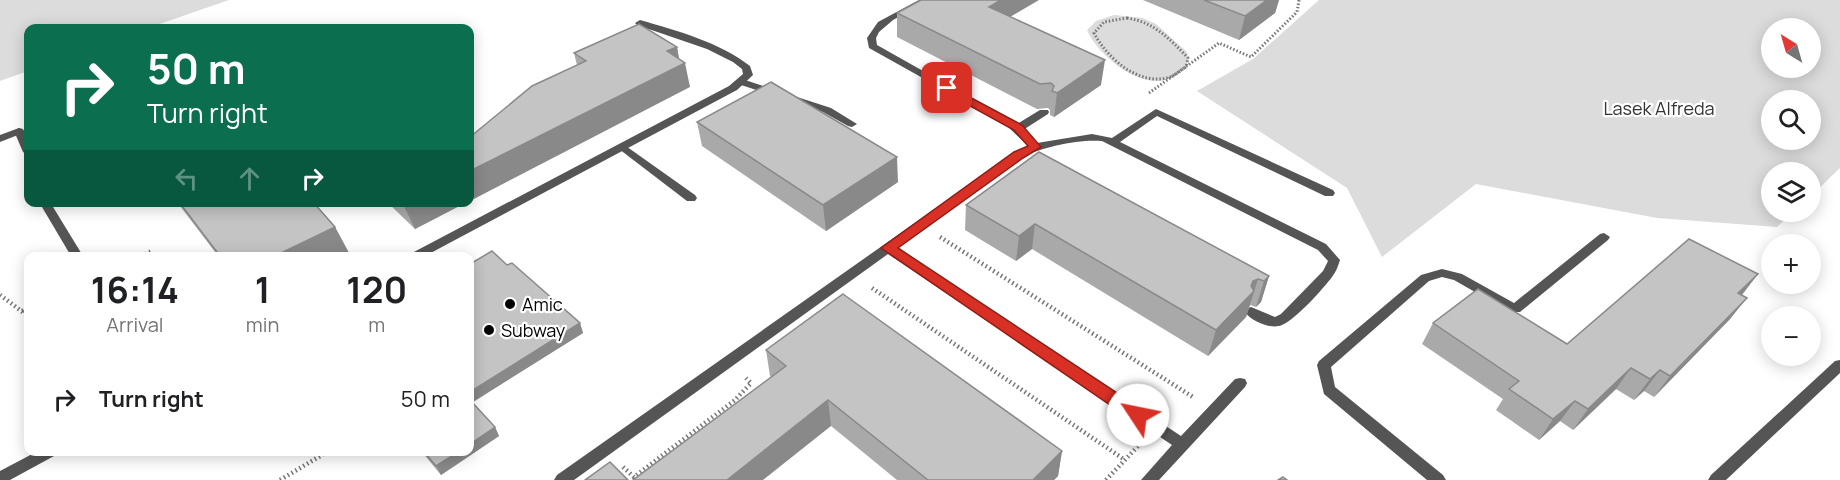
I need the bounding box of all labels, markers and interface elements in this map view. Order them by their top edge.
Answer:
north arrow [1761,18,1821,78]
map controls [1761,18,1821,366]
text: 50 m [147,39,245,97]
icon: right [48,48,126,126]
pin [921,62,972,113]
icon: arrive [930,71,963,104]
button: search [1761,90,1821,150]
text: Turn right [147,94,268,131]
park label: Lasek Alfreda [1603,96,1715,120]
icon: left [170,162,203,195]
icon: ahead [233,162,266,195]
icon: right [296,162,329,195]
button: layers [1761,162,1821,222]
button: + [1761,234,1821,294]
text: 16:14 [91,265,179,314]
text: 1 [255,265,270,314]
text: 120 [346,265,407,314]
place label: Amic [522,292,563,316]
marker: Amic [503,297,517,311]
button: − [1761,306,1821,366]
text: Arrival [106,311,163,338]
text: min [246,311,279,338]
text: m [368,311,385,338]
place label: Subway [501,318,566,342]
marker: Subway [482,323,496,337]
icon: right [48,383,81,416]
position arrow [1106,383,1170,447]
text: Turn right [99,384,204,414]
text: 50 m [401,384,450,414]

